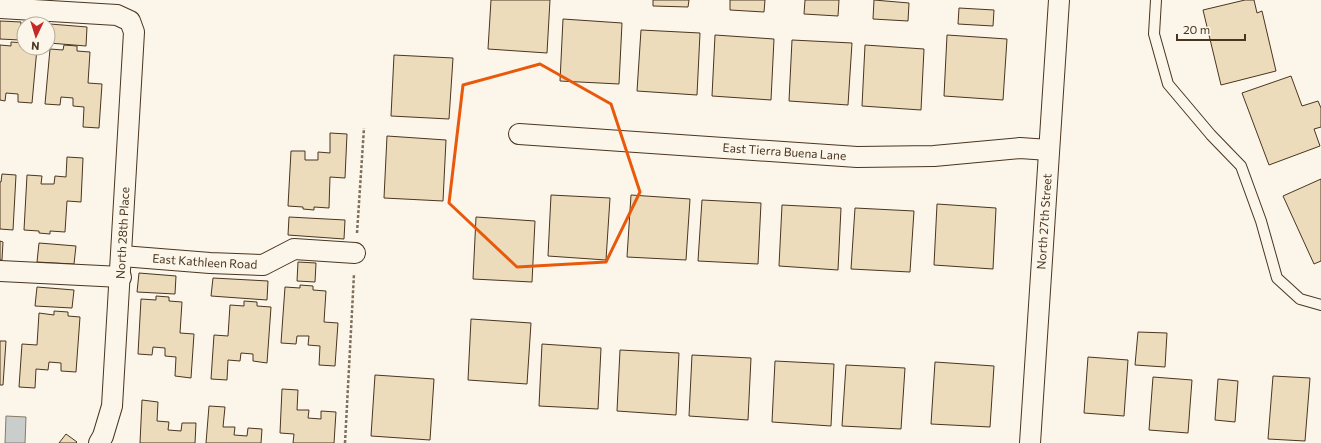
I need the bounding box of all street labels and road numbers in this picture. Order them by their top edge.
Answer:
street label: East Tierra Buena Lane [722,140,847,162]
street label: North 27th Street [1033,173,1054,270]
street label: North 28th Place [113,187,131,279]
street label: East Kathleen Road [152,250,258,271]

